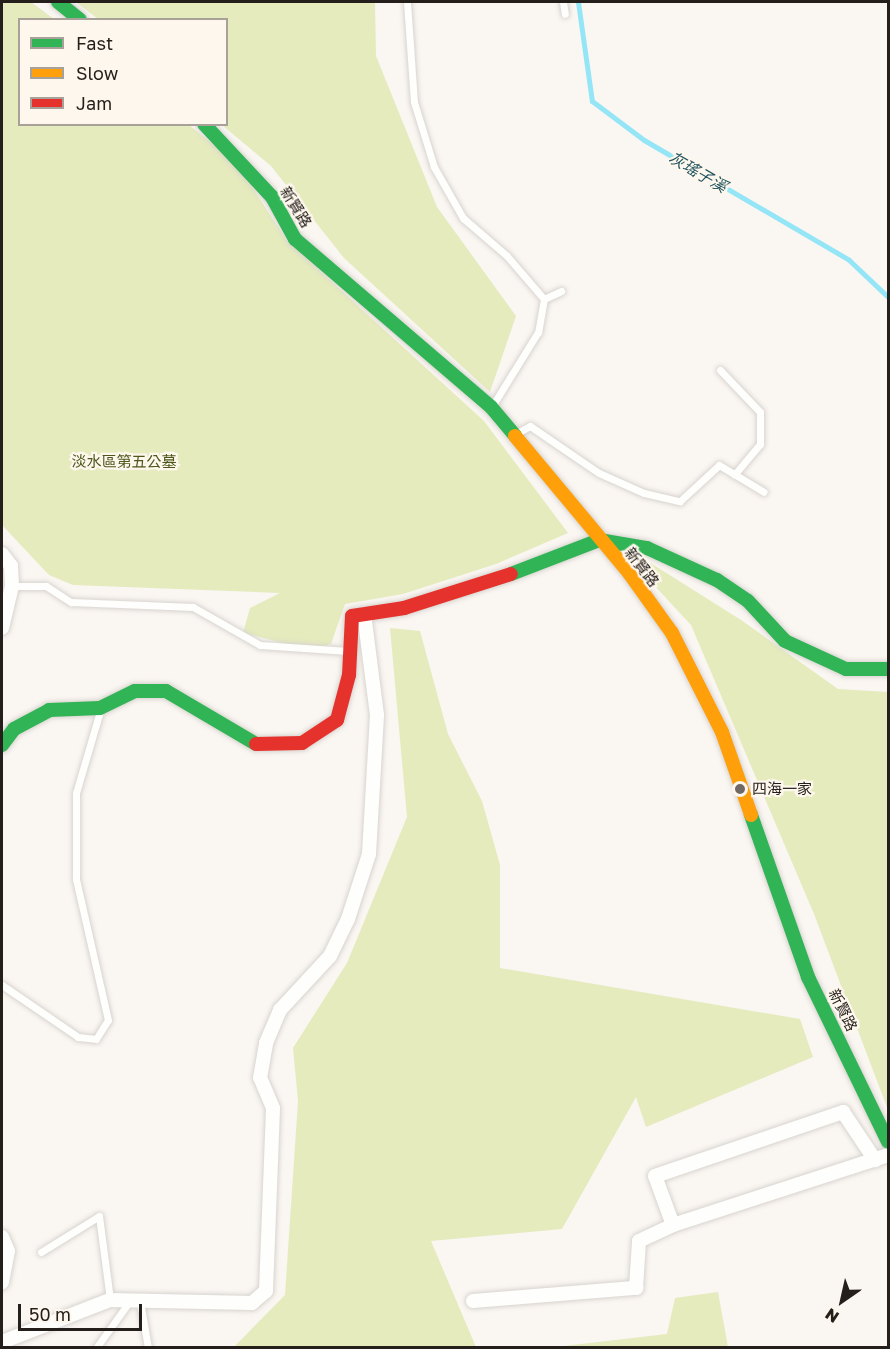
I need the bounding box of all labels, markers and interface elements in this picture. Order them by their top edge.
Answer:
legend [18,18,228,126]
text: Fast [76,32,113,54]
text: Slow [76,62,118,84]
text: Jam [76,92,112,114]
water label: 灰瑤子溪 [665,148,731,196]
street label: 新賢路 [276,183,316,231]
park label: 淡水區第五公墓 [72,453,176,471]
street label: 新賢路 [621,544,663,590]
place label: 四海一家 [752,780,812,798]
marker: 四海一家 [733,782,747,796]
street label: 新賢路 [825,986,861,1034]
north arrow [812,1271,872,1331]
scale bar [21,1292,146,1330]
text: 50 m [29,1303,71,1325]
text: N [821,1304,843,1328]

